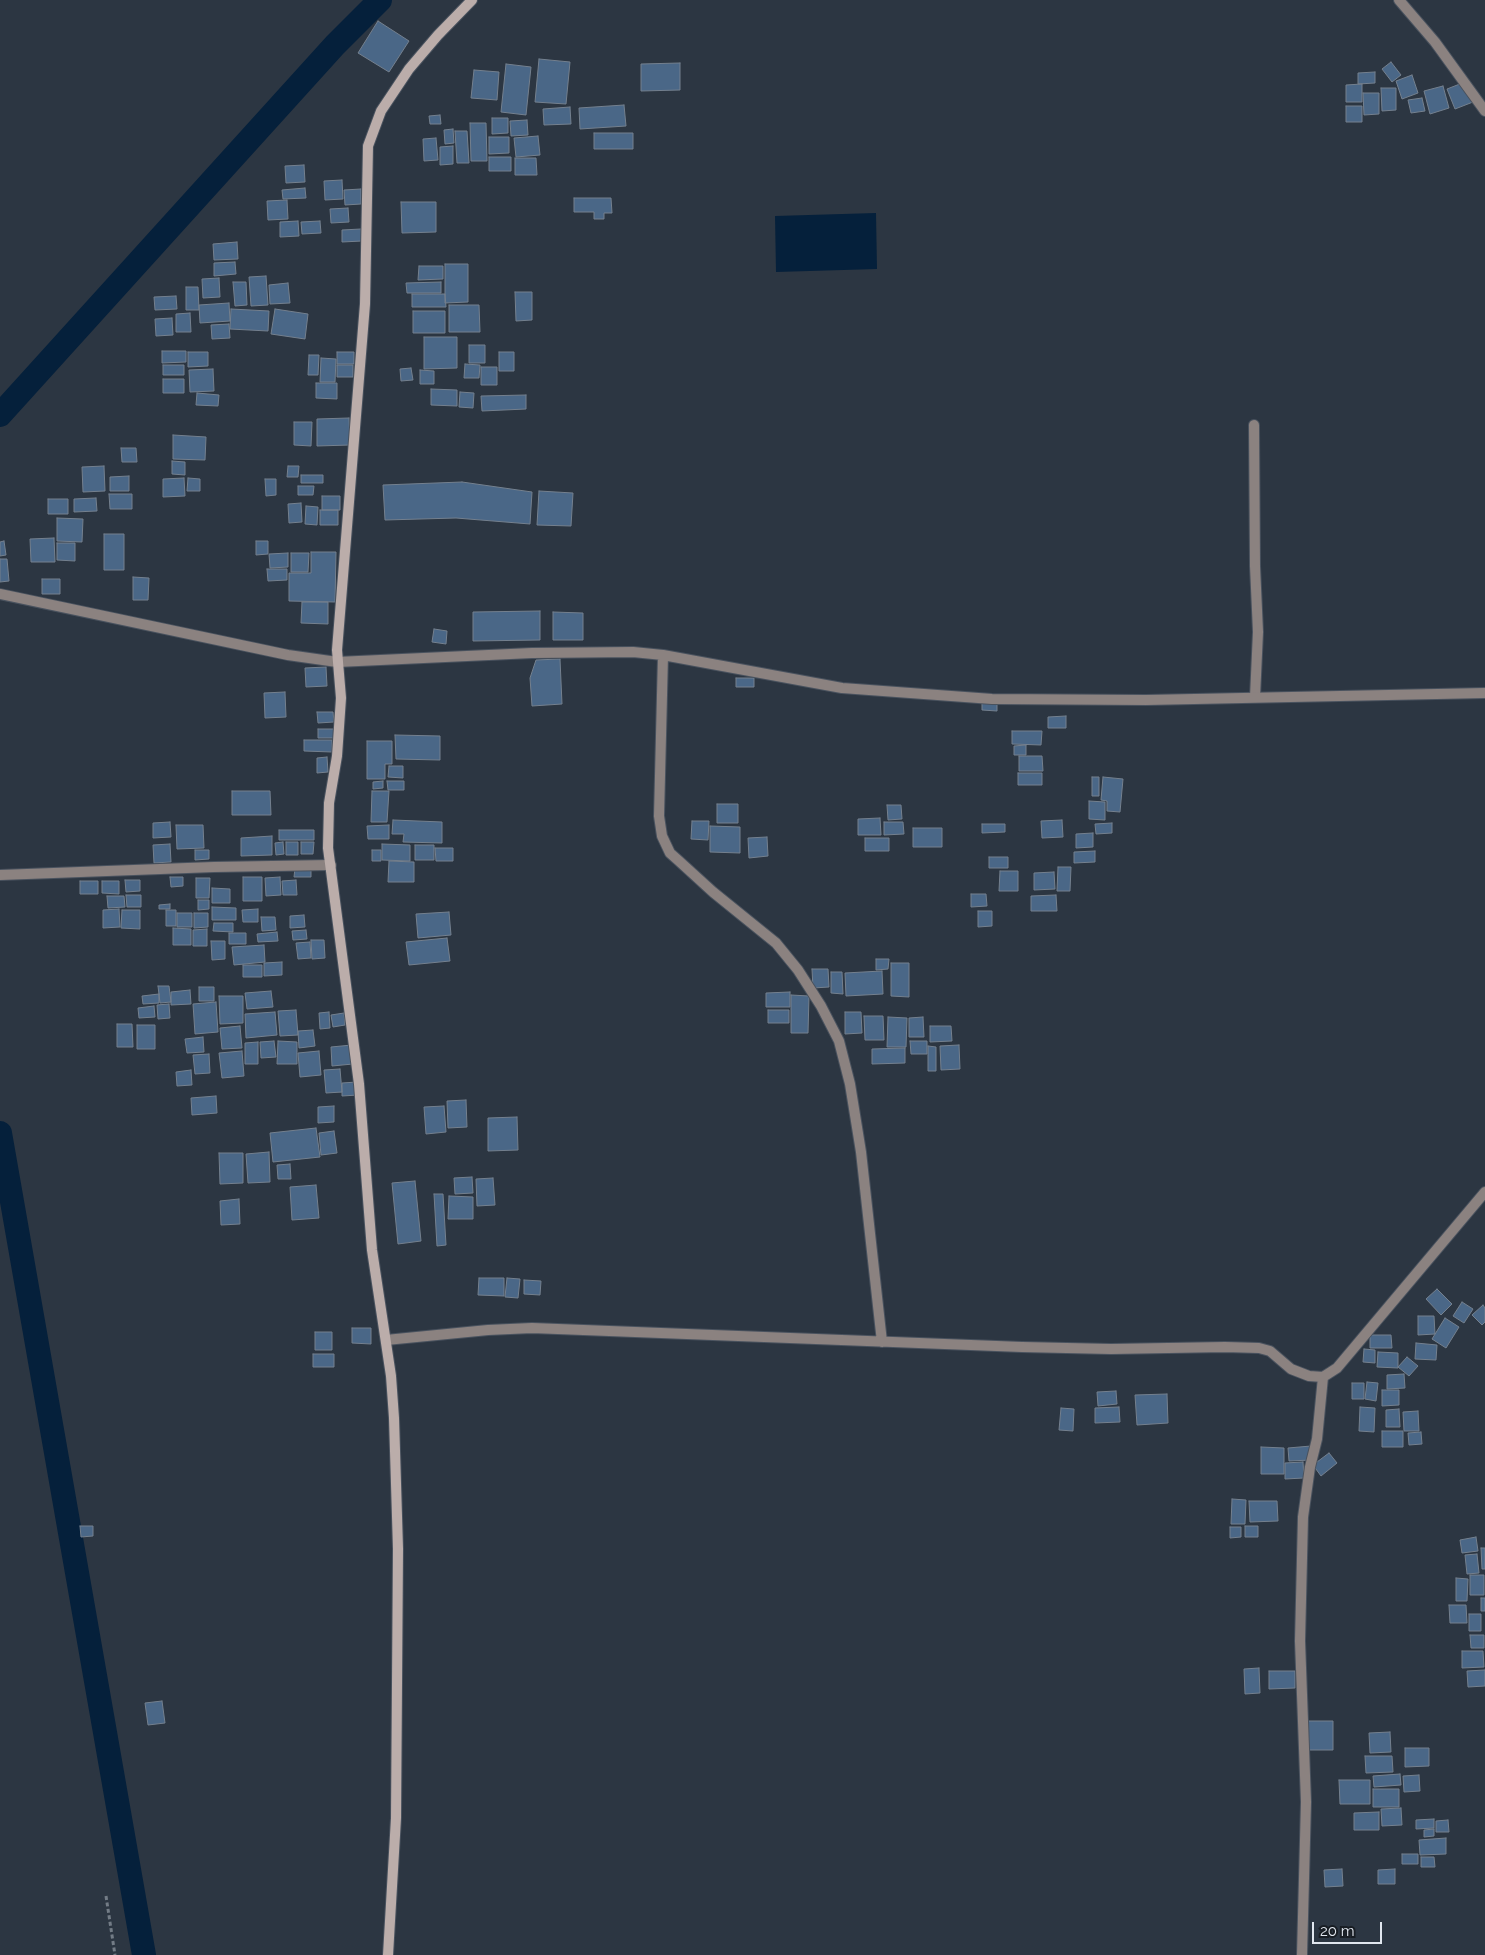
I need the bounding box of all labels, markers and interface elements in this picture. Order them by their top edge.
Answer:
scale bar [1315,1912,1385,1944]
text: 20 m [1320,1922,1355,1940]

